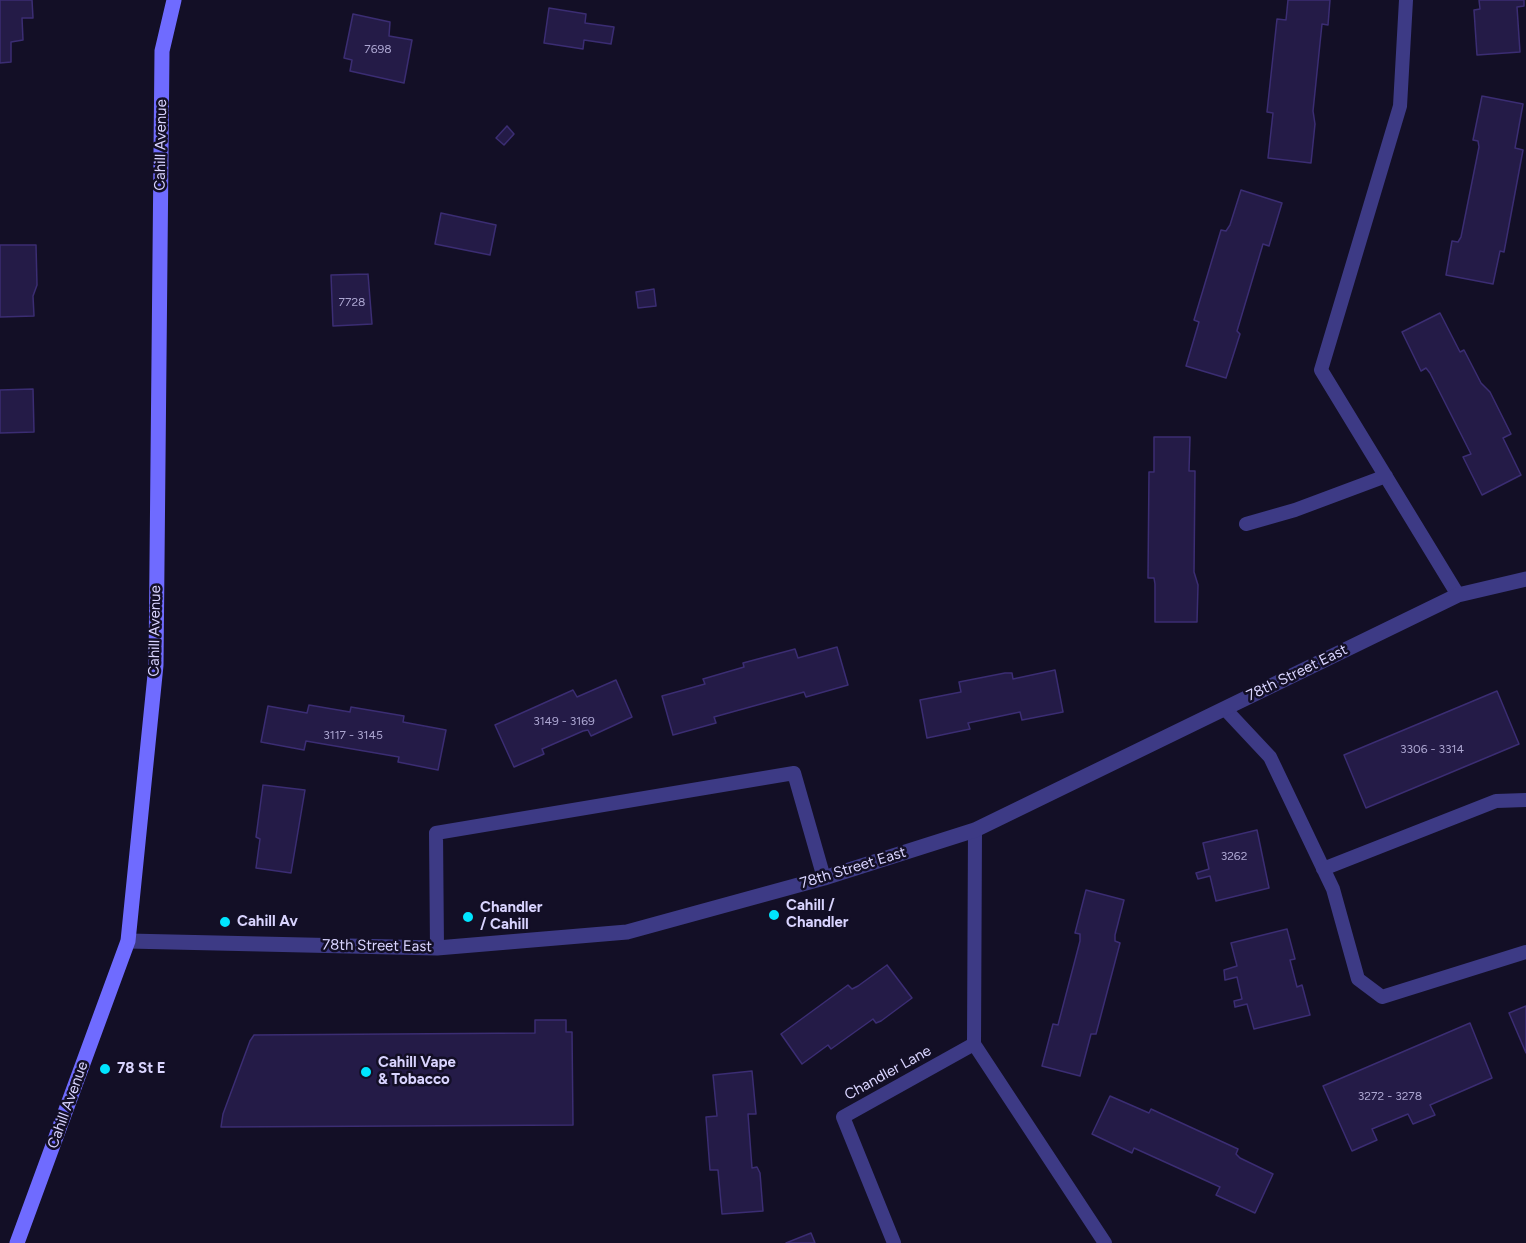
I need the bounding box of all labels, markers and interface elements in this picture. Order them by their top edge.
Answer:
house number: 7698 [364,42,392,56]
street label: Cahill Avenue [151,99,171,191]
house number: 7728 [339,295,365,309]
street label: Cahill Avenue [145,585,165,677]
street label: 78th Street East [1244,641,1350,705]
house number: 3149 - 3169 [533,714,595,728]
house number: 3117 - 3145 [323,728,383,742]
house number: 3306 - 3314 [1400,742,1464,756]
street label: 78th Street East [798,843,908,893]
house number: 3262 [1221,849,1247,863]
place label: Cahill / Chandler [786,897,849,932]
place label: Chandler / Cahill [480,899,543,934]
marker: Cahill / Chandler [767,908,781,922]
marker: Chandler / Cahill [461,910,475,924]
place label: Cahill Av [237,913,298,931]
marker: Cahill Av [218,915,232,929]
street label: 78th Street East [322,936,432,956]
street label: Chandler Lane [842,1042,934,1104]
place label: Cahill Vape & Tobacco [378,1054,456,1089]
street label: Cahill Avenue [44,1059,92,1151]
place label: 78 St E [117,1060,166,1078]
marker: 78 St E [98,1062,112,1076]
marker: Cahill Vape & Tobacco [359,1065,373,1079]
house number: 3272 - 3278 [1358,1089,1422,1103]

